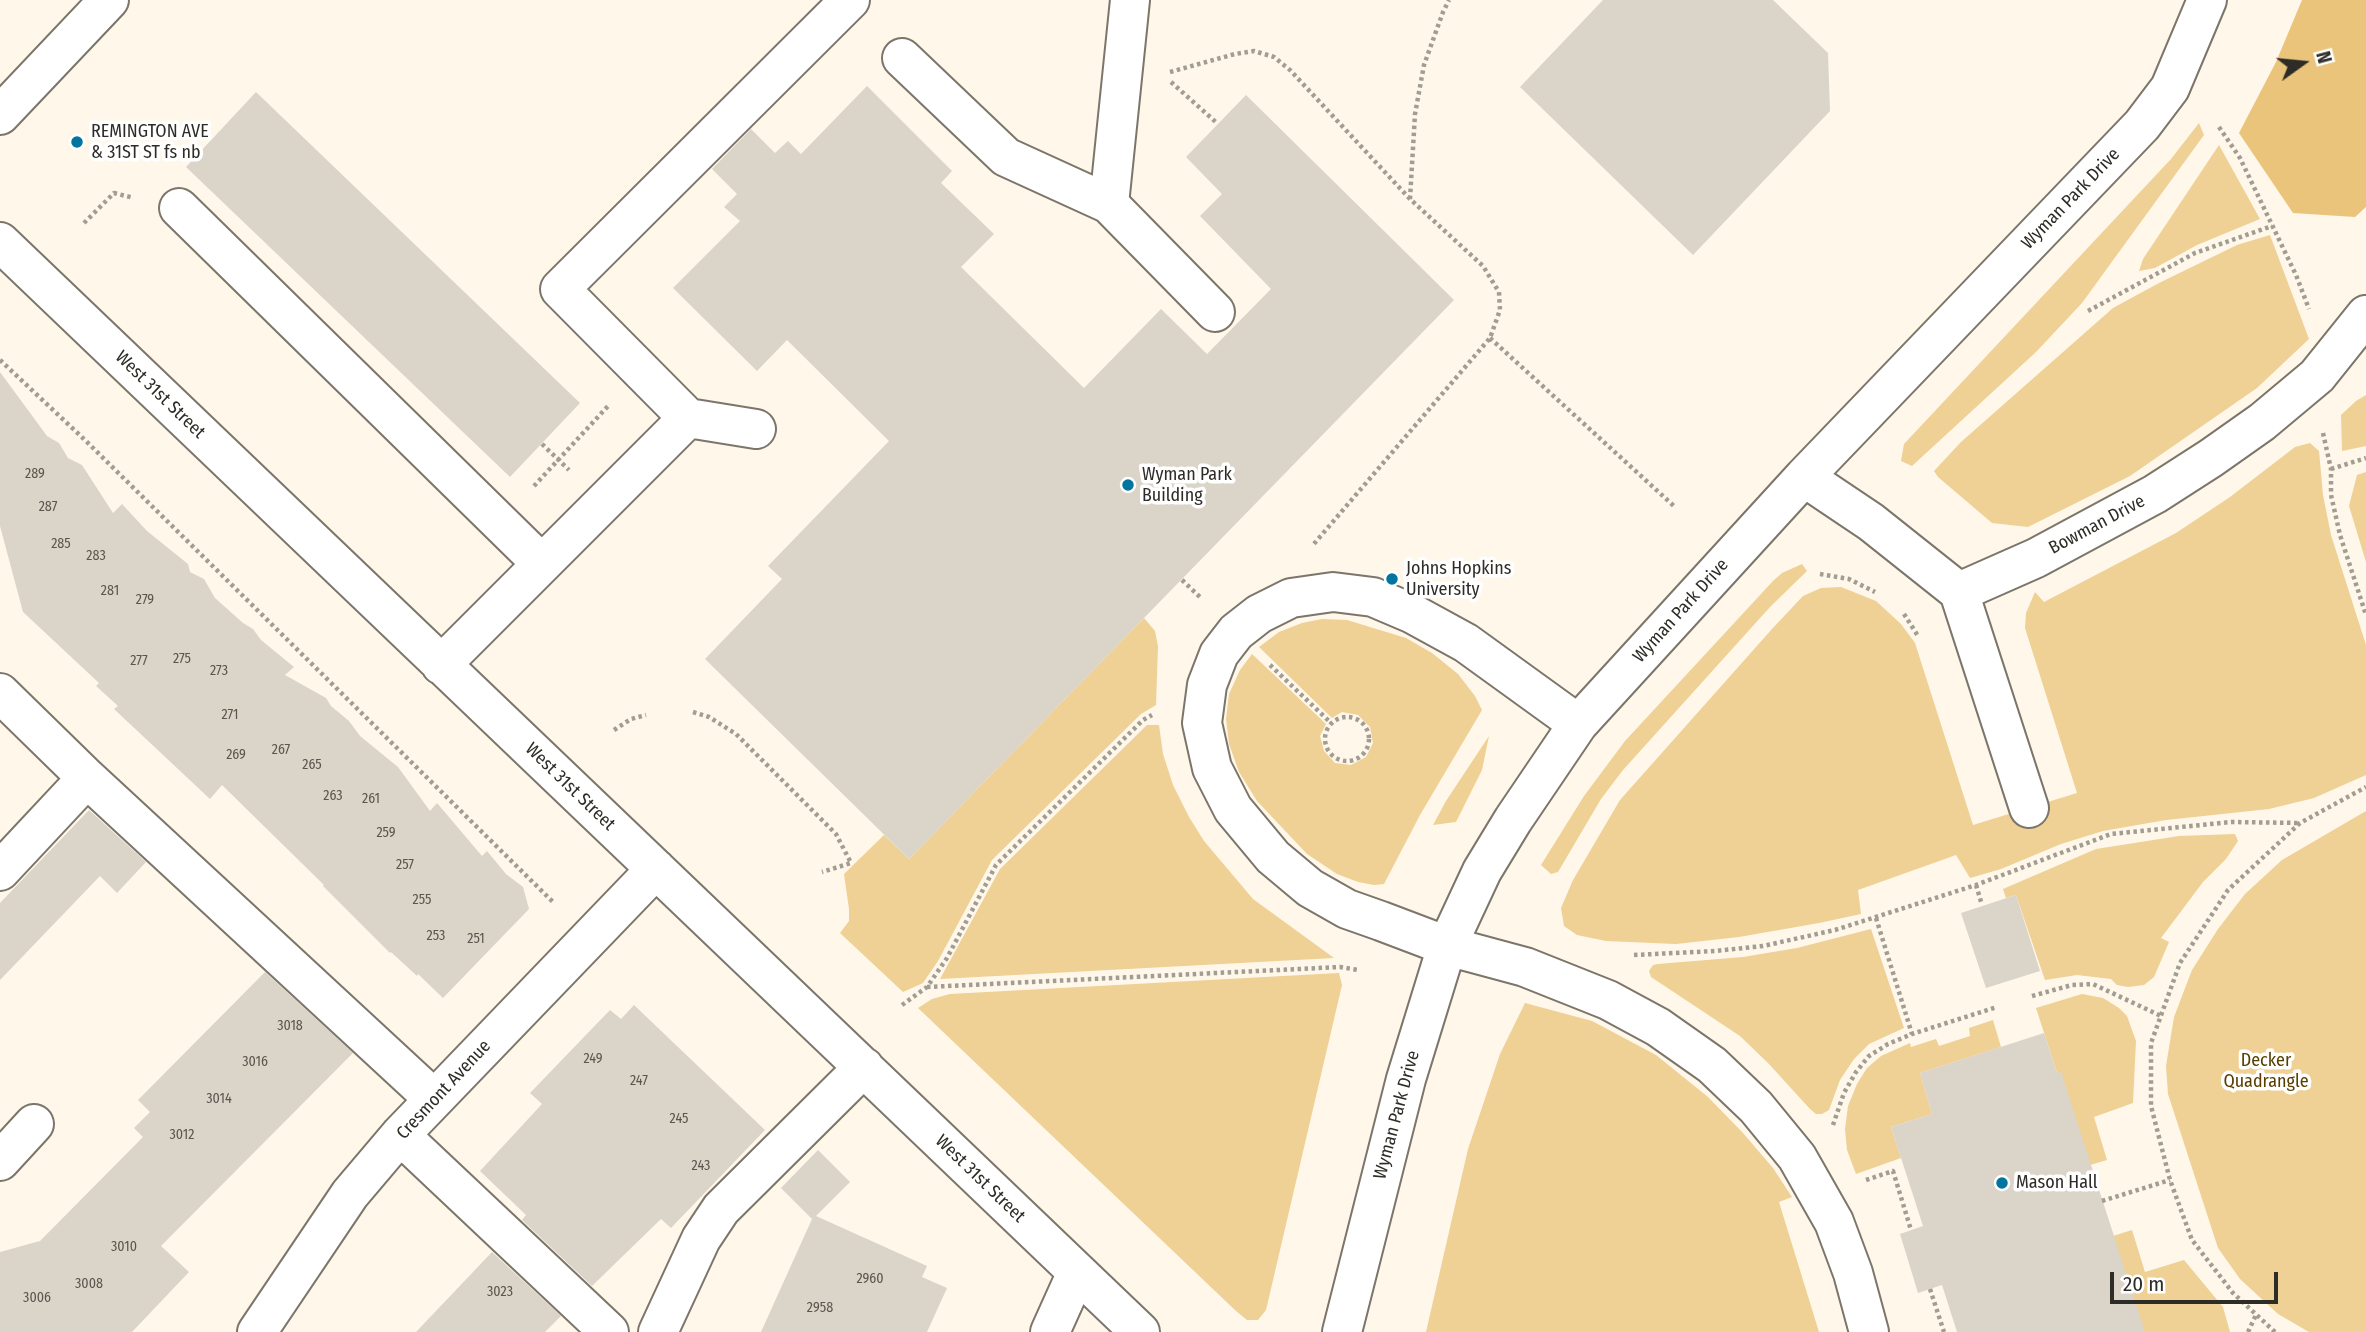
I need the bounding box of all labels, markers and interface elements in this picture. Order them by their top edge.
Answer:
north arrow [2268,28,2338,98]
text: N [2311,49,2336,66]
place label: REMINGTON AVE & 31ST ST fs nb [91,121,209,164]
marker: REMINGTON AVE & 31ST ST fs nb [69,134,85,150]
street label: Wyman Park Drive [2017,144,2125,254]
street label: West 31st Street [111,347,209,443]
place label: Wyman Park Building [1142,464,1232,506]
house number: 289 [25,466,45,482]
marker: Wyman Park Building [1120,477,1136,493]
street label: Bowman Drive [2045,491,2149,559]
house number: 287 [39,499,57,515]
house number: 285 [51,536,71,552]
house number: 283 [86,548,106,564]
street label: Wyman Park Drive [1629,555,1733,667]
place label: Johns Hopkins University [1406,558,1511,600]
marker: Johns Hopkins University [1384,571,1400,587]
house number: 281 [101,583,119,599]
house number: 279 [136,592,154,608]
house number: 275 [173,651,191,667]
house number: 277 [130,653,148,669]
house number: 273 [210,663,228,679]
house number: 271 [221,707,239,723]
street label: West 31st Street [521,739,619,835]
house number: 267 [272,742,290,758]
house number: 269 [226,747,246,763]
house number: 265 [302,757,322,773]
house number: 263 [323,788,343,804]
house number: 261 [362,791,380,807]
house number: 259 [376,825,396,841]
house number: 257 [396,857,414,873]
house number: 255 [413,892,431,908]
house number: 253 [427,928,445,944]
house number: 251 [467,931,485,947]
house number: 3018 [277,1018,303,1034]
street label: Cresmont Avenue [392,1036,496,1144]
street label: Wyman Park Drive [1369,1048,1425,1182]
park label: Decker Quadrangle [2223,1050,2309,1092]
house number: 249 [583,1051,603,1067]
house number: 3016 [242,1054,268,1070]
house number: 247 [630,1073,648,1089]
house number: 3014 [206,1091,232,1107]
house number: 245 [670,1111,688,1127]
house number: 3012 [170,1127,194,1143]
street label: West 31st Street [931,1131,1029,1227]
house number: 243 [692,1158,710,1174]
place label: Mason Hall [2016,1172,2097,1194]
marker: Mason Hall [1994,1175,2010,1191]
house number: 3010 [111,1239,137,1255]
scale bar [2114,1258,2282,1302]
house number: 2960 [856,1271,884,1287]
text: 20 m [2123,1271,2164,1297]
house number: 3008 [75,1276,103,1292]
house number: 3023 [487,1284,513,1300]
house number: 3006 [23,1290,51,1306]
house number: 2958 [807,1300,833,1316]

